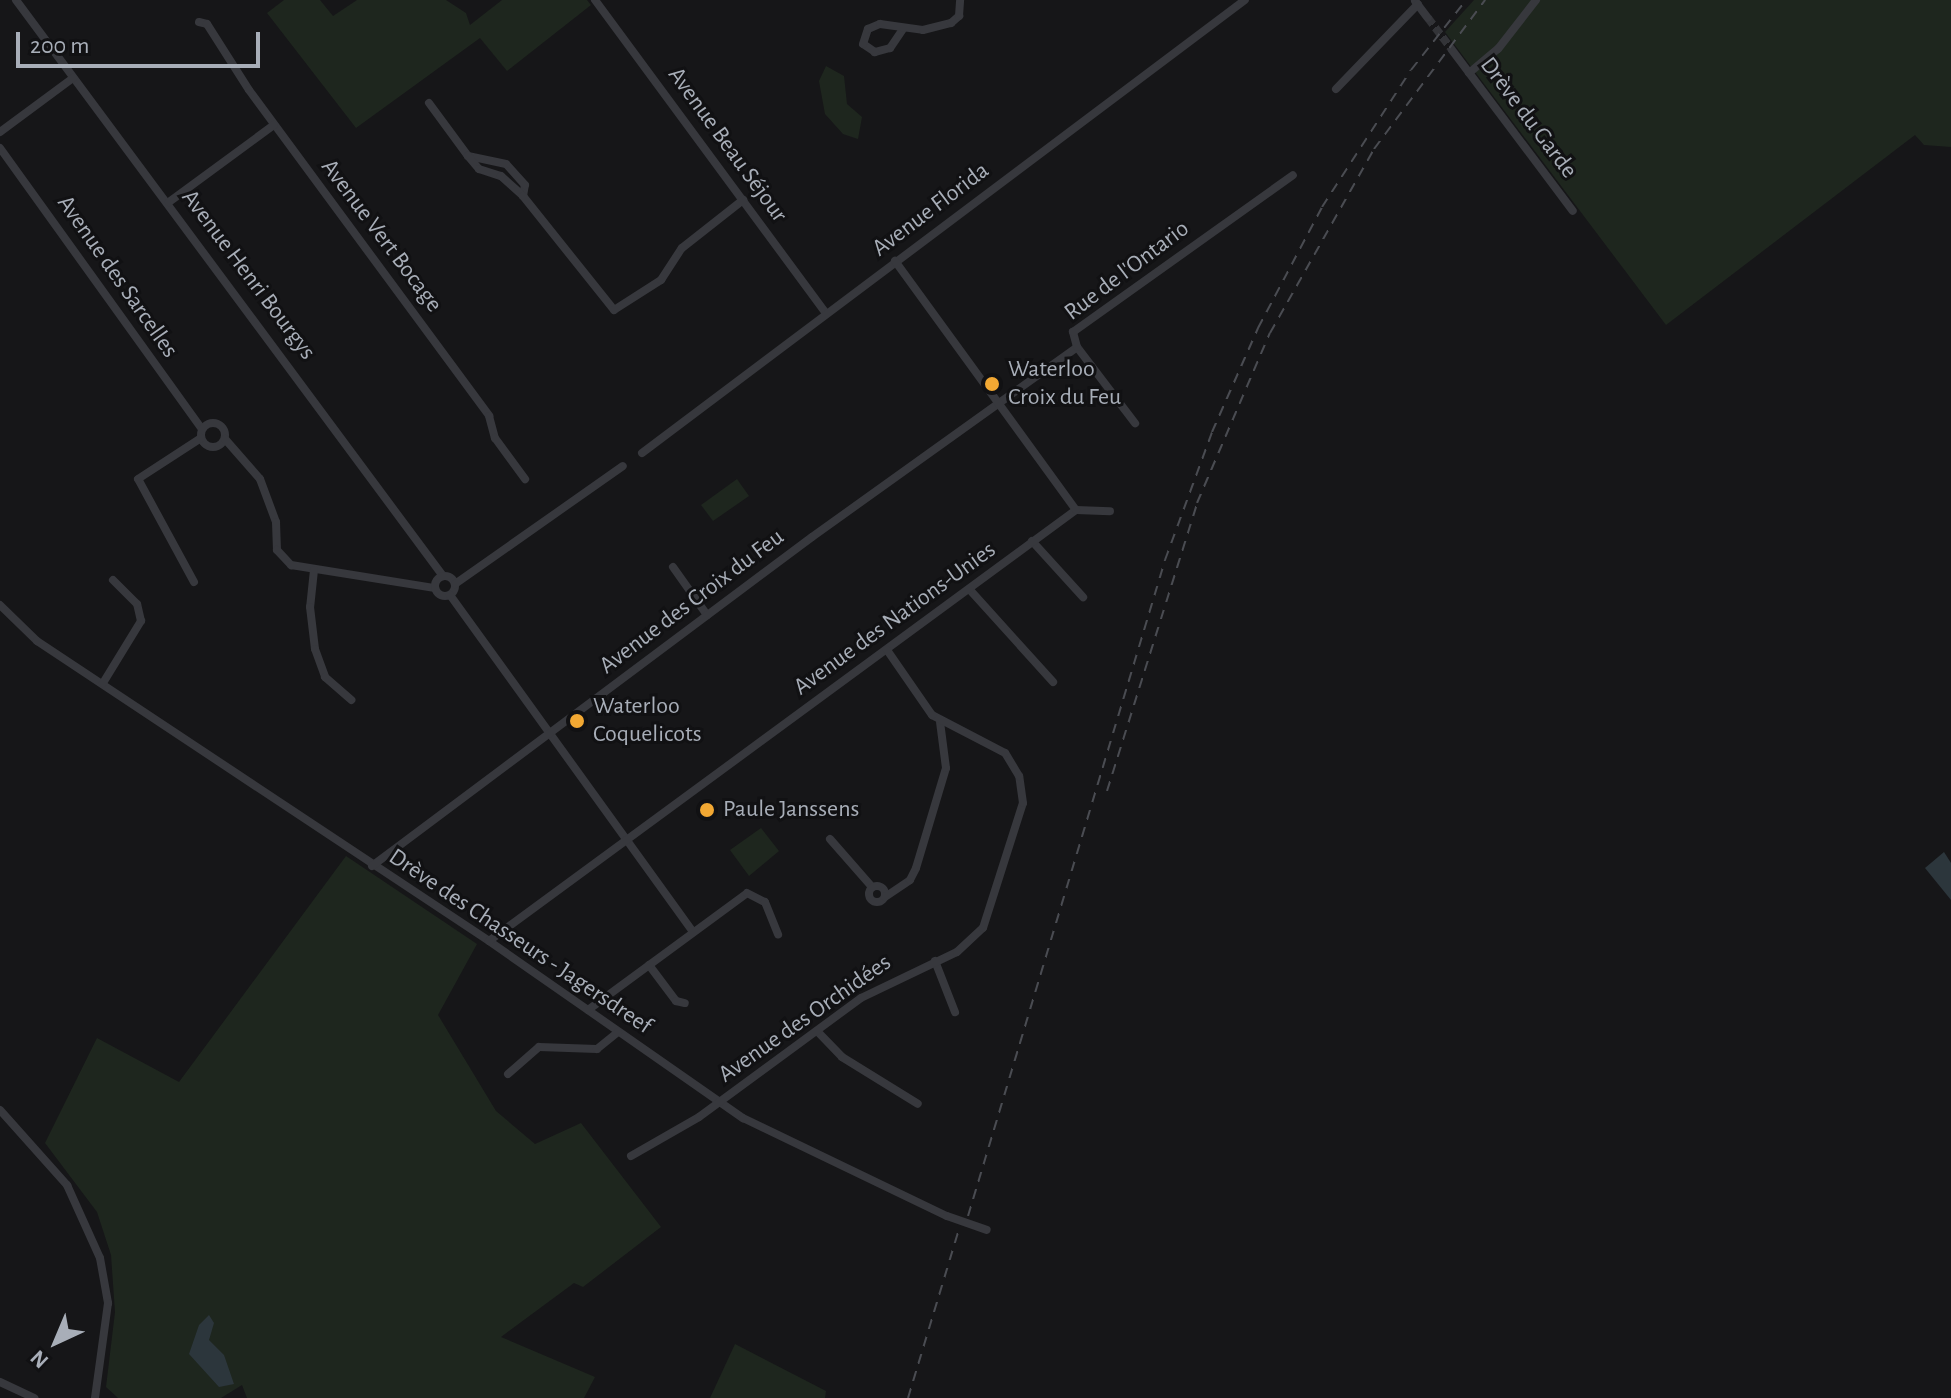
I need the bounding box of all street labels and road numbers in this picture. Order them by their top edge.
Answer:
street label: Drève du Garde [1473,52,1583,184]
street label: Avenue Beau Séjour [661,62,793,228]
street label: Avenue Vert Bocage [314,154,448,318]
street label: Avenue Florida [867,157,995,263]
street label: Avenue Henri Bourgys [175,184,321,366]
street label: Avenue des Sarcelles [50,190,184,364]
street label: Rue de l'Ontario [1059,215,1195,327]
street label: Avenue des Croix du Feu [594,523,790,681]
street label: Avenue des Nations-Unies [788,536,1002,702]
street label: Drève des Chasseurs - Jagersdreef [383,843,657,1041]
street label: Avenue des Orchidées [713,949,897,1089]

